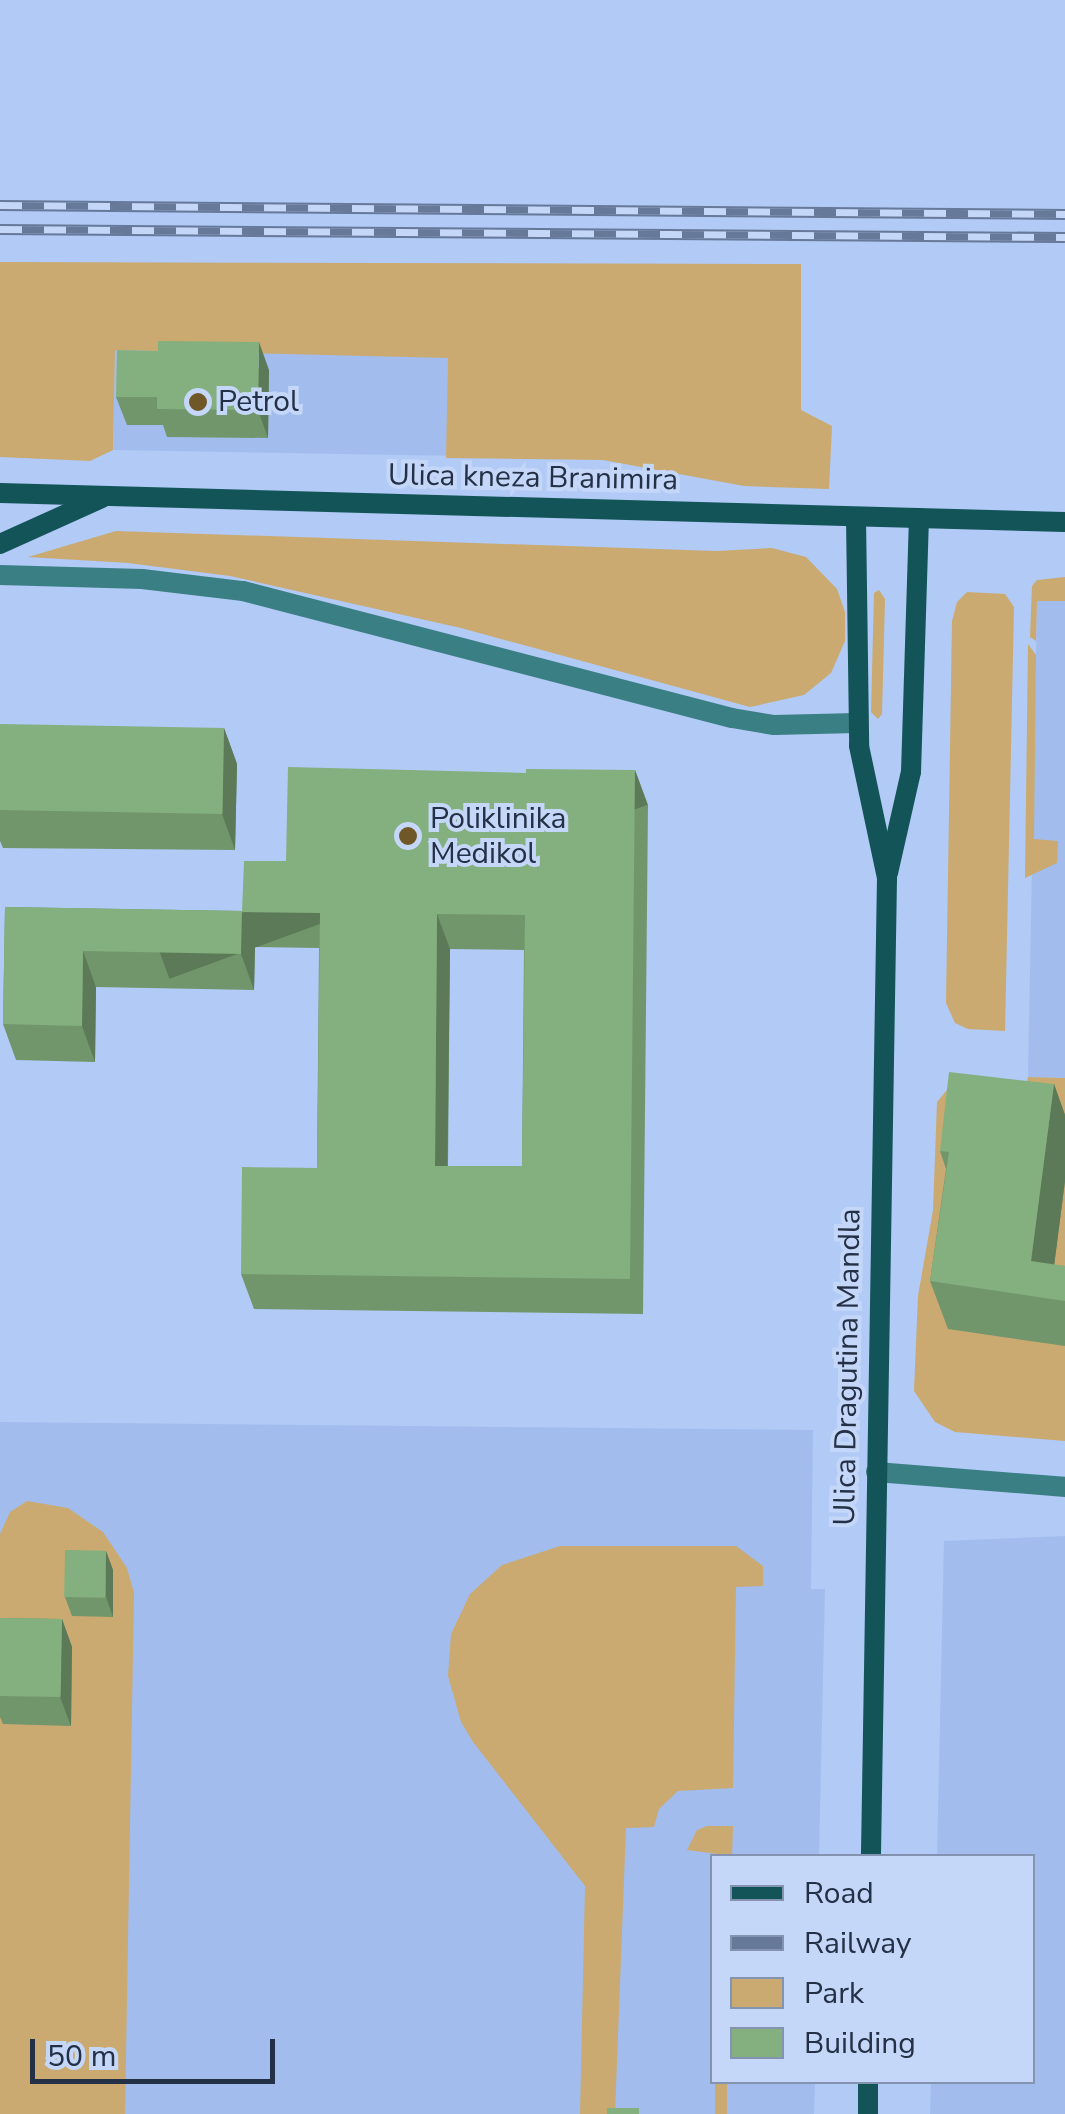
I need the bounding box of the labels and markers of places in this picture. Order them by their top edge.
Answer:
place label: Petrol [218,384,299,420]
marker: Petrol [187,391,209,413]
place label: Poliklinika Medikol [430,801,566,872]
marker: Poliklinika Medikol [395,823,421,849]

